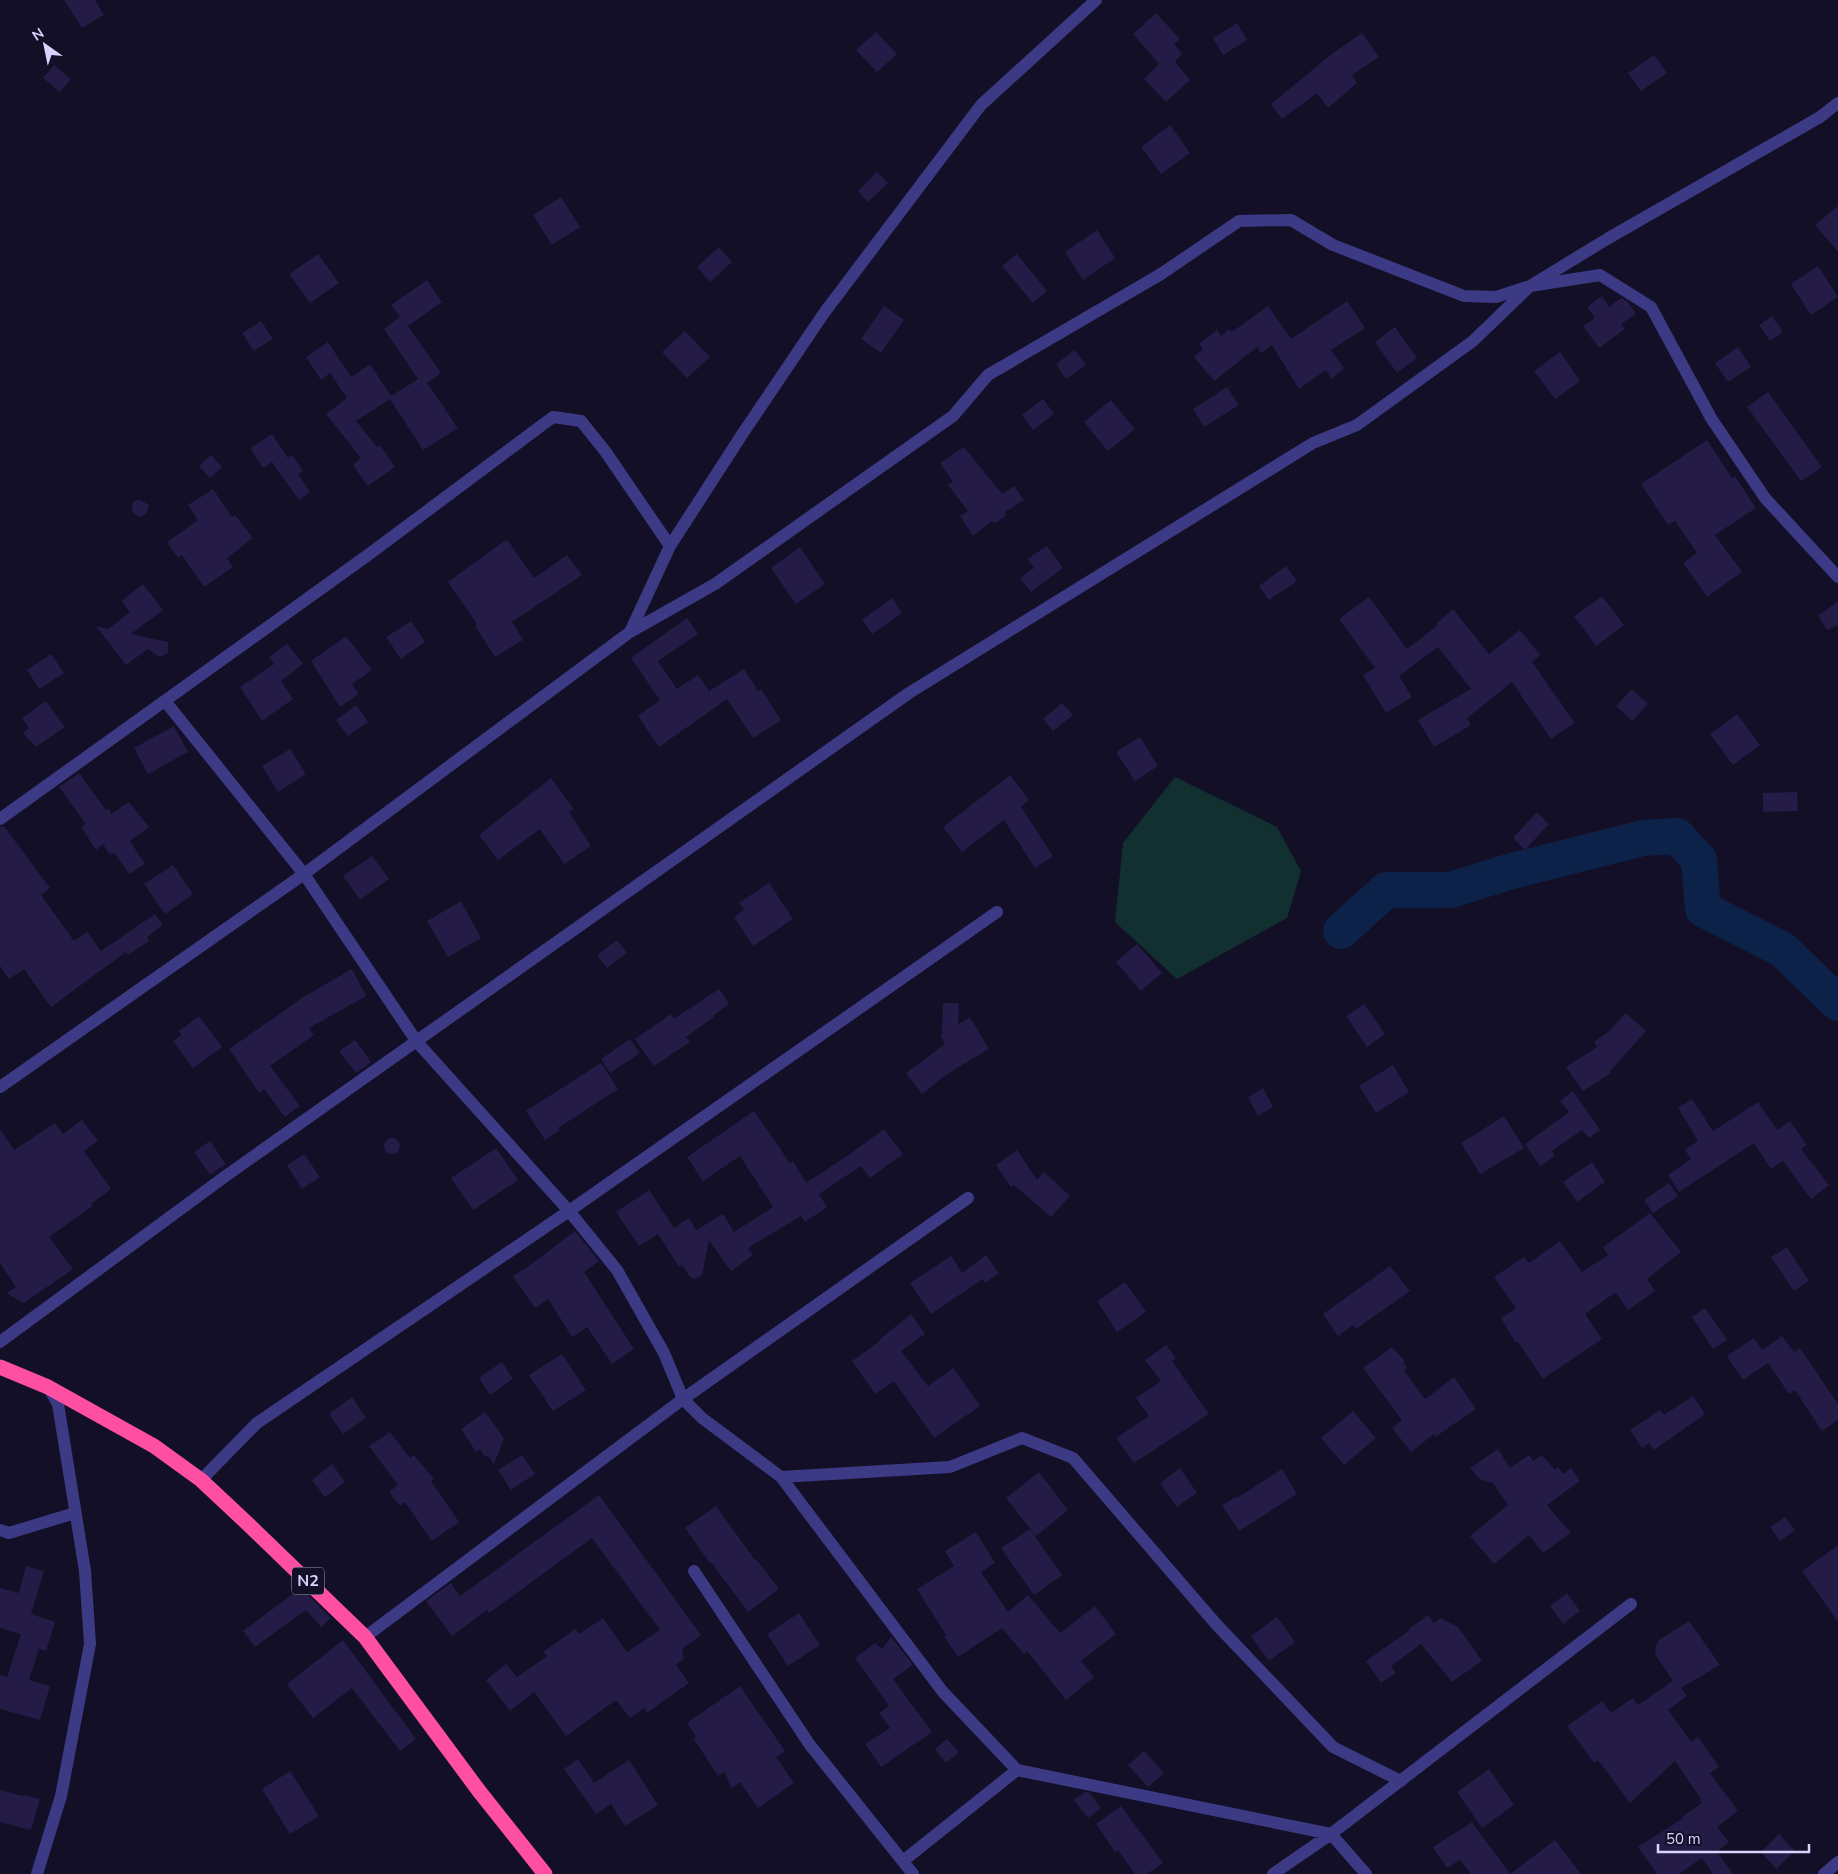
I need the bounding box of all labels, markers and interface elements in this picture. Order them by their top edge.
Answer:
north arrow [20,20,70,70]
text: N [29,24,48,45]
road number: N2 [292,1568,324,1594]
scale bar [1658,1822,1809,1854]
text: 50 m [1666,1829,1701,1849]

